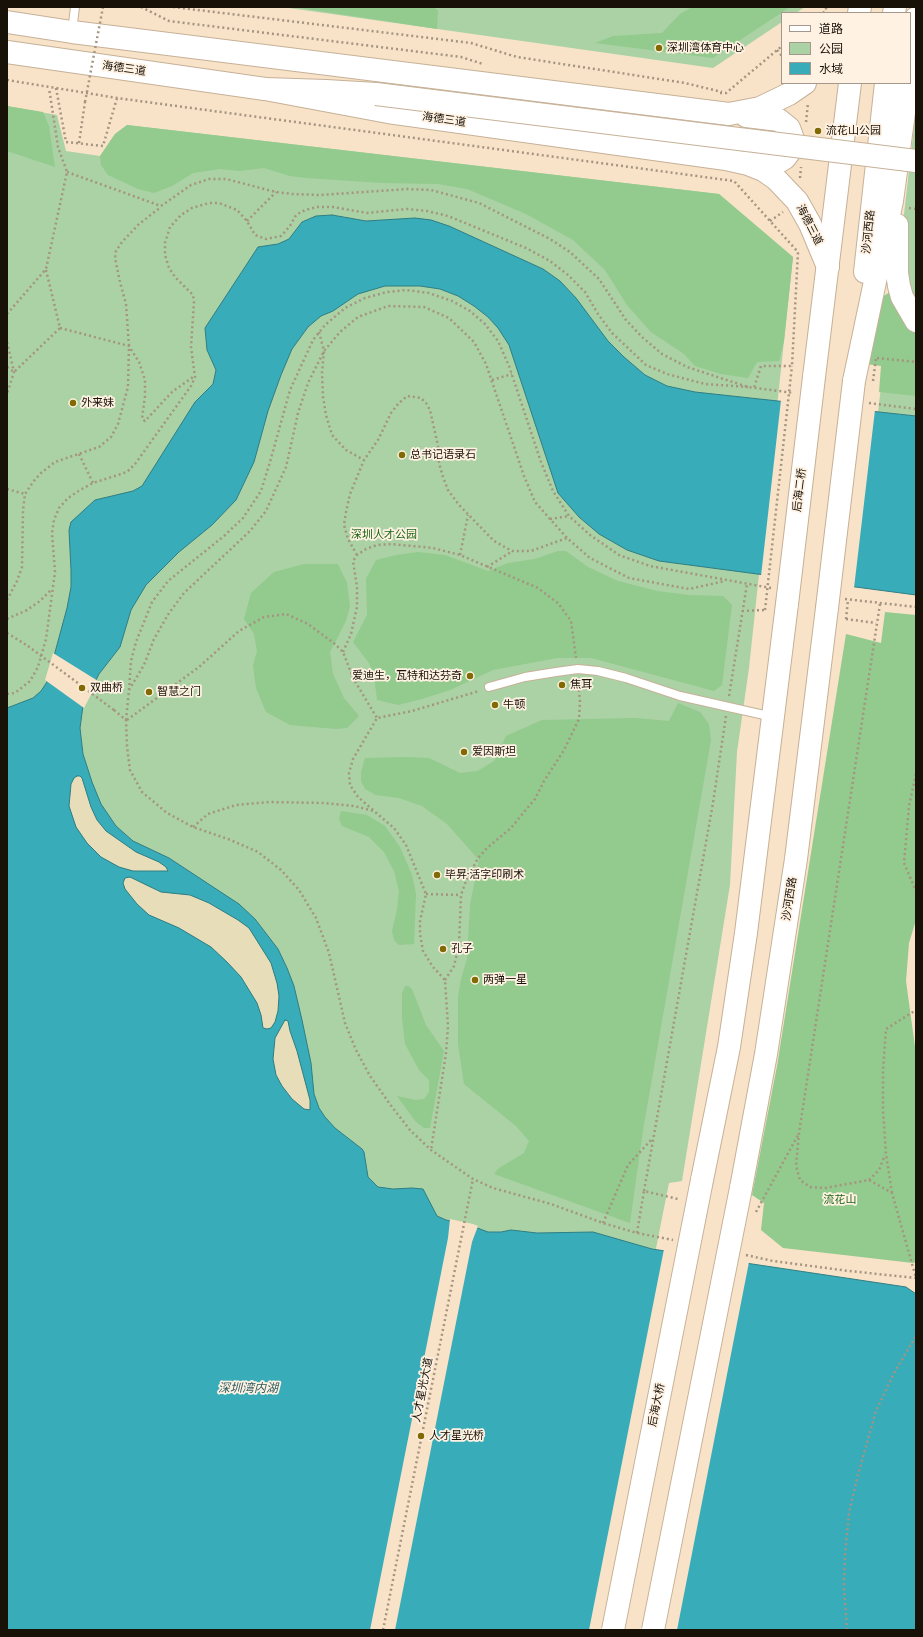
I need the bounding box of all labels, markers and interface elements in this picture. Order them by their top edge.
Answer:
legend [781,12,911,84]
text: 道路 [819,21,843,37]
place label: 深圳湾体育中心 [667,41,744,55]
text: 公园 [819,41,843,57]
marker: 深圳湾体育中心 [654,43,664,53]
street label: 海德三道 [101,59,147,79]
text: 水域 [819,61,843,77]
street label: 海德三道 [421,110,467,130]
place label: 流花山公园 [826,124,881,138]
marker: 流花山公园 [813,126,823,136]
street label: 海德三道 [793,202,825,248]
street label: 沙河西路 [860,209,878,255]
place label: 外来妹 [81,396,114,410]
marker: 外来妹 [68,398,78,408]
place label: 总书记语录石 [410,448,476,462]
marker: 总书记语录石 [397,450,407,460]
street label: 后海二桥 [791,467,809,513]
park label: 深圳人才公园 [351,528,417,542]
place label: 爱迪生，瓦特和达芬奇 [352,669,462,683]
marker: 爱迪生，瓦特和达芬奇 [465,671,475,681]
place label: 焦耳 [570,678,592,692]
marker: 焦耳 [557,680,567,690]
place label: 双曲桥 [90,681,123,695]
marker: 双曲桥 [77,683,87,693]
place label: 智慧之门 [157,685,201,699]
marker: 智慧之门 [144,687,154,697]
place label: 牛顿 [503,698,525,712]
marker: 牛顿 [490,700,500,710]
place label: 爱因斯坦 [472,745,516,759]
marker: 爱因斯坦 [459,747,469,757]
place label: 毕昇·活字印刷术 [445,868,524,882]
marker: 毕昇·活字印刷术 [432,870,442,880]
street label: 沙河西路 [780,876,800,922]
place label: 孔子 [451,942,473,956]
marker: 孔子 [438,944,448,954]
place label: 两弹一星 [483,973,527,987]
marker: 两弹一星 [470,975,480,985]
park label: 流花山 [824,1193,856,1207]
street label: 人才星光大道 [410,1356,436,1424]
water label: 深圳湾内湖 [218,1382,278,1396]
street label: 后海大桥 [646,1382,668,1428]
place label: 人才星光桥 [429,1429,484,1443]
marker: 人才星光桥 [416,1431,426,1441]

